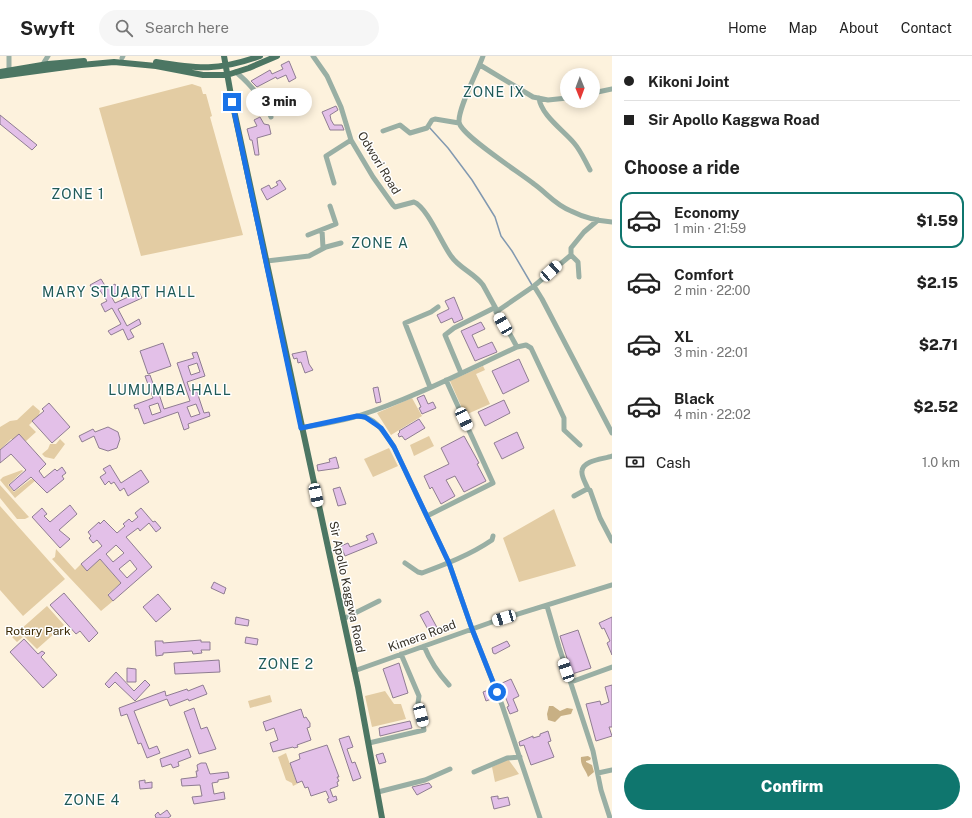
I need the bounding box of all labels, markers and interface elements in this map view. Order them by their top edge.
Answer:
search box [99,10,379,46]
text: Swyft [20,17,75,39]
icon: search [113,17,135,39]
text: Search here [145,19,229,36]
text: Home [728,20,767,36]
text: Map [789,20,817,36]
text: About [839,20,879,36]
text: Contact [901,20,952,36]
north arrow [560,68,600,108]
map controls [560,68,600,108]
text: Kikoni Joint [648,73,730,90]
district label: ZONE IX [463,84,525,100]
callout: 3 min [246,88,312,116]
route end [223,93,241,111]
text: 3 min [262,94,296,109]
text: Sir Apollo Kaggwa Road [648,111,820,128]
street label: Odwori Road [355,129,403,197]
text: Choose a ride [624,157,740,178]
district label: ZONE 1 [51,186,105,202]
icon: car [626,202,662,238]
text: Economy [674,204,739,221]
text: $1.59 [916,212,958,229]
text: 1 min · 21:59 [674,221,746,236]
district label: ZONE A [351,235,409,251]
car [538,259,564,283]
icon: car [626,264,662,300]
text: Comfort [674,266,734,283]
text: $2.15 [917,274,958,291]
text: 2 min · 22:00 [674,283,750,298]
district label: MARY STUART HALL [42,284,196,300]
car [492,311,514,337]
icon: car [626,326,662,362]
text: XL [674,328,693,345]
text: $2.71 [919,336,958,353]
text: 3 min · 22:01 [674,345,748,360]
district label: LUMUMBA HALL [108,382,232,398]
icon: car [626,388,662,424]
text: Black [674,390,714,407]
text: $2.52 [913,398,958,415]
car [453,406,475,432]
text: 4 min · 22:02 [674,407,751,422]
icon: cash [624,451,646,473]
text: Cash [656,454,691,471]
text: 1.0 km [922,455,960,470]
car [308,482,324,508]
street label: Sir Apollo Kaggwa Road [326,520,368,654]
car [491,609,517,627]
street label: Kimera Road [386,617,458,655]
park label: Rotary Park [5,624,71,638]
district label: ZONE 2 [258,656,314,672]
car [556,657,576,683]
route start [488,683,506,701]
car [412,702,430,728]
button: Confirm [624,764,960,810]
district label: ZONE 4 [64,792,120,808]

